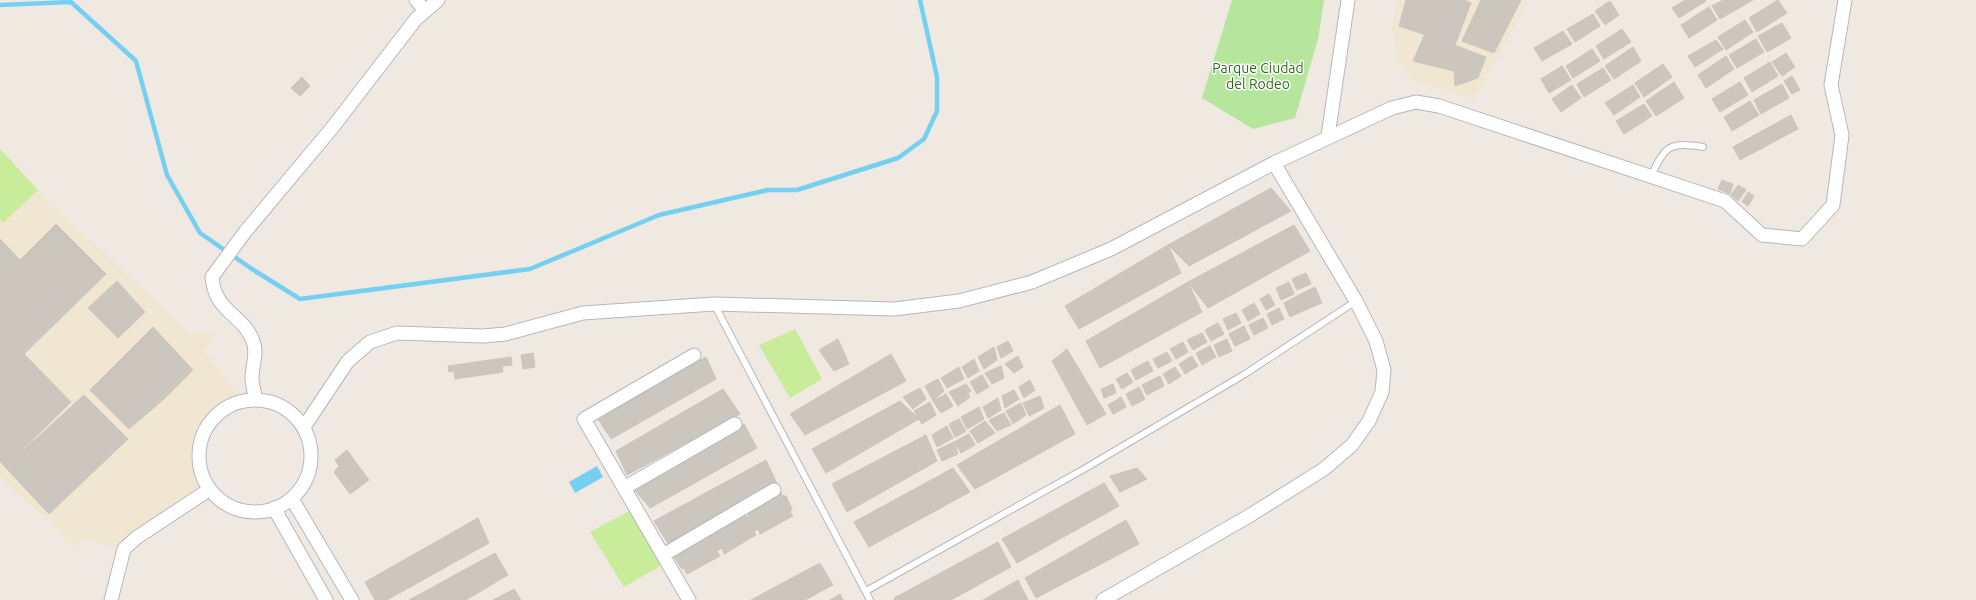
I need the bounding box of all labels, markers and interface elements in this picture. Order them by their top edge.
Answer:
park label: Parque Ciudad del Rodeo [1212,60,1304,92]

